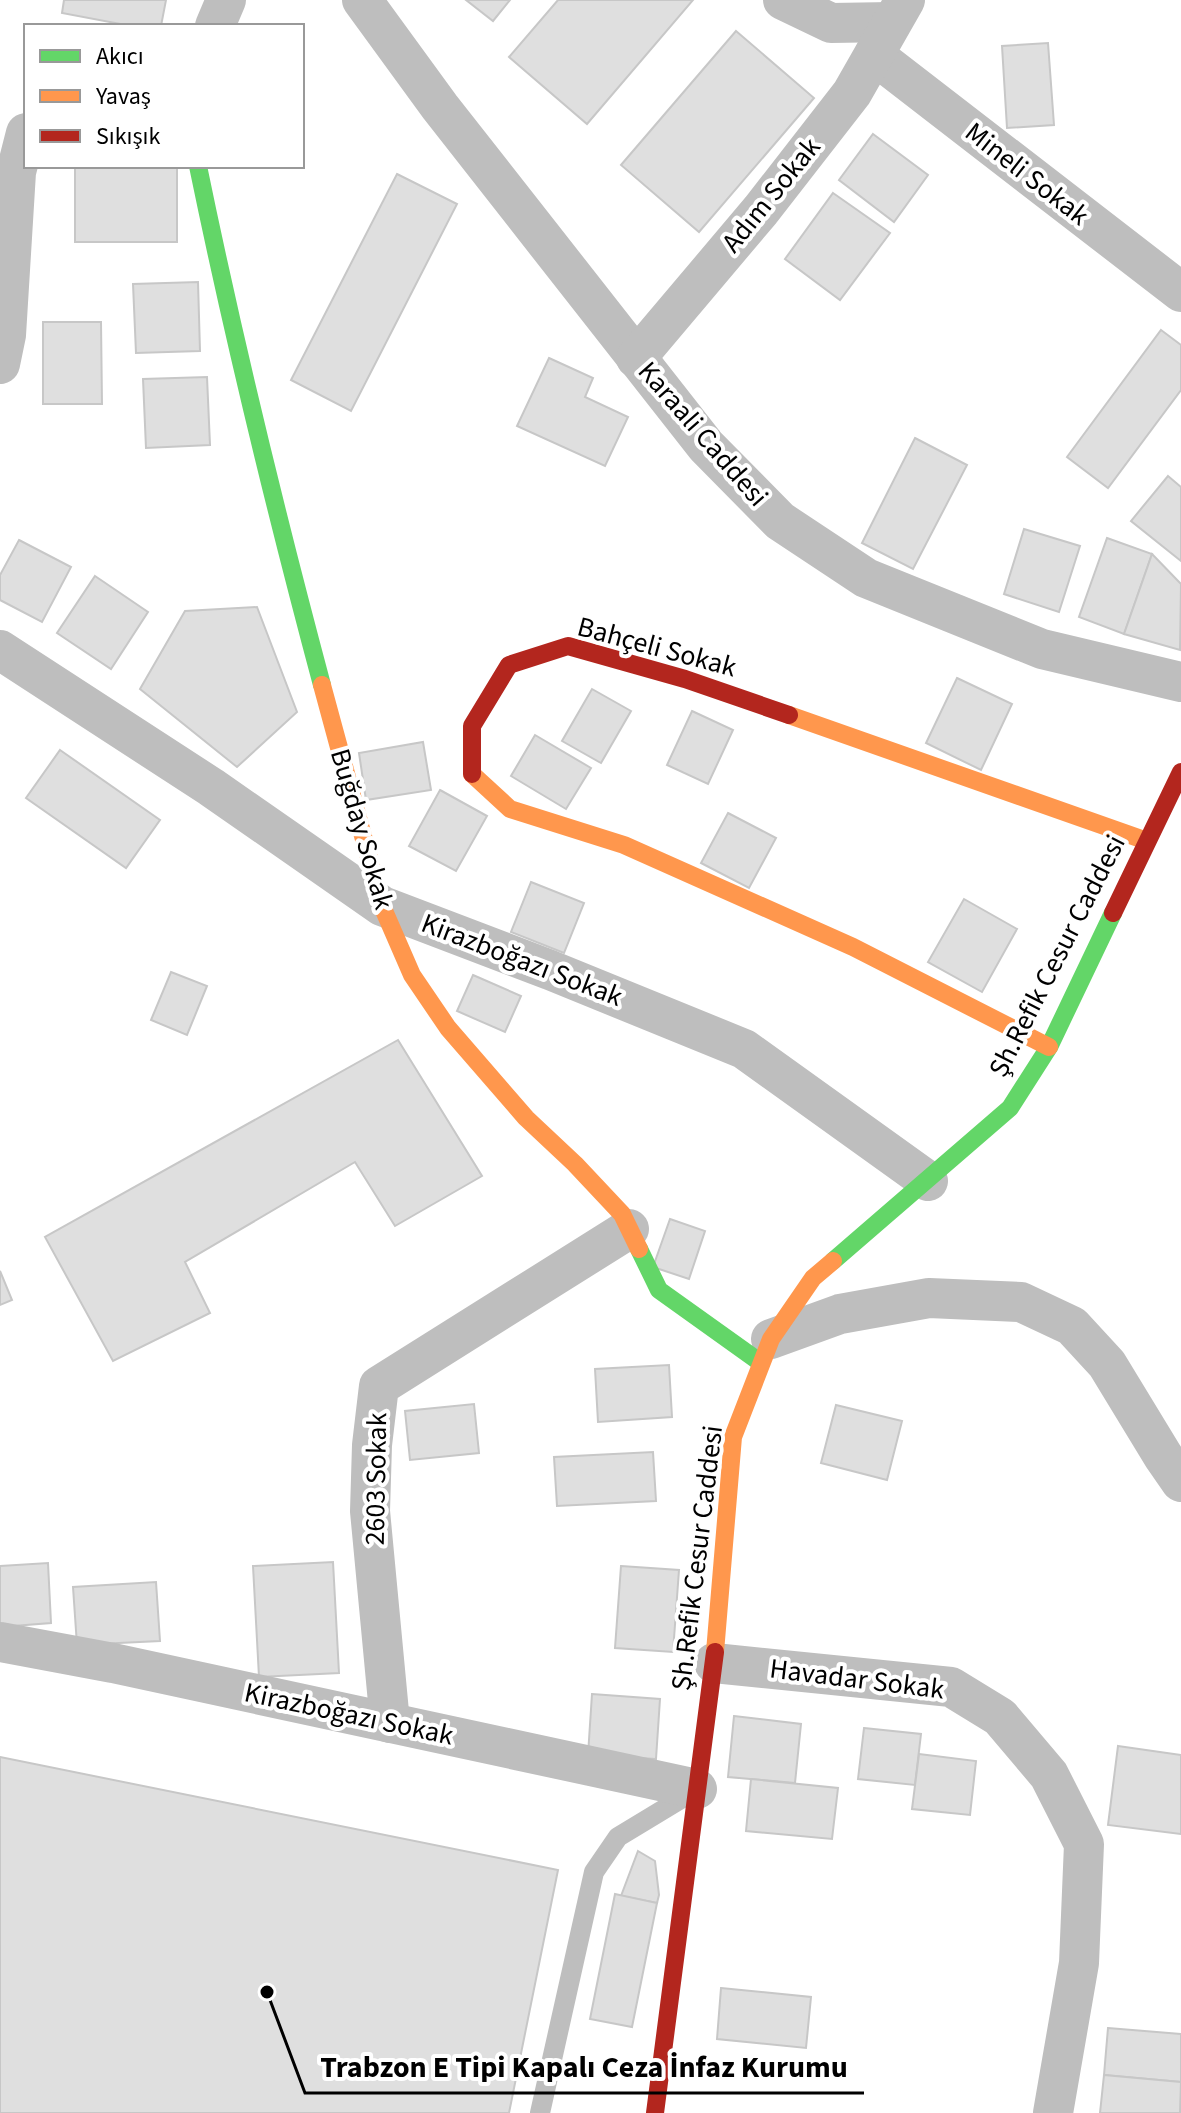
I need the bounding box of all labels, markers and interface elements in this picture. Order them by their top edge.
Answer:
legend [24,24,304,168]
text: Akıcı [96,39,144,74]
text: Yavaş [95,79,151,114]
street label: Mineli Sokak [956,113,1098,235]
text: Sıkışık [96,119,161,154]
street label: Adım Sokak [712,129,830,261]
street label: Karaali Caddesi [629,353,777,515]
street label: Bahçeli Sokak [573,607,741,687]
street label: Buğday Sokak [320,744,404,914]
street label: Şh.Refik Cesur Caddesi [979,828,1135,1084]
street label: Kirazboğazı Sokak [416,903,629,1017]
street label: 2603 Sokak [355,1412,397,1546]
street label: Şh.Refik Cesur Caddesi [661,1423,733,1693]
street label: Havadar Sokak [767,1648,947,1710]
street label: Kirazboğazı Sokak [241,1672,457,1756]
callout: Trabzon E Tipi Kapalı Ceza İnfaz Kurumu [305,2039,864,2093]
text: Trabzon E Tipi Kapalı Ceza İnfaz Kurumu [320,2046,848,2089]

